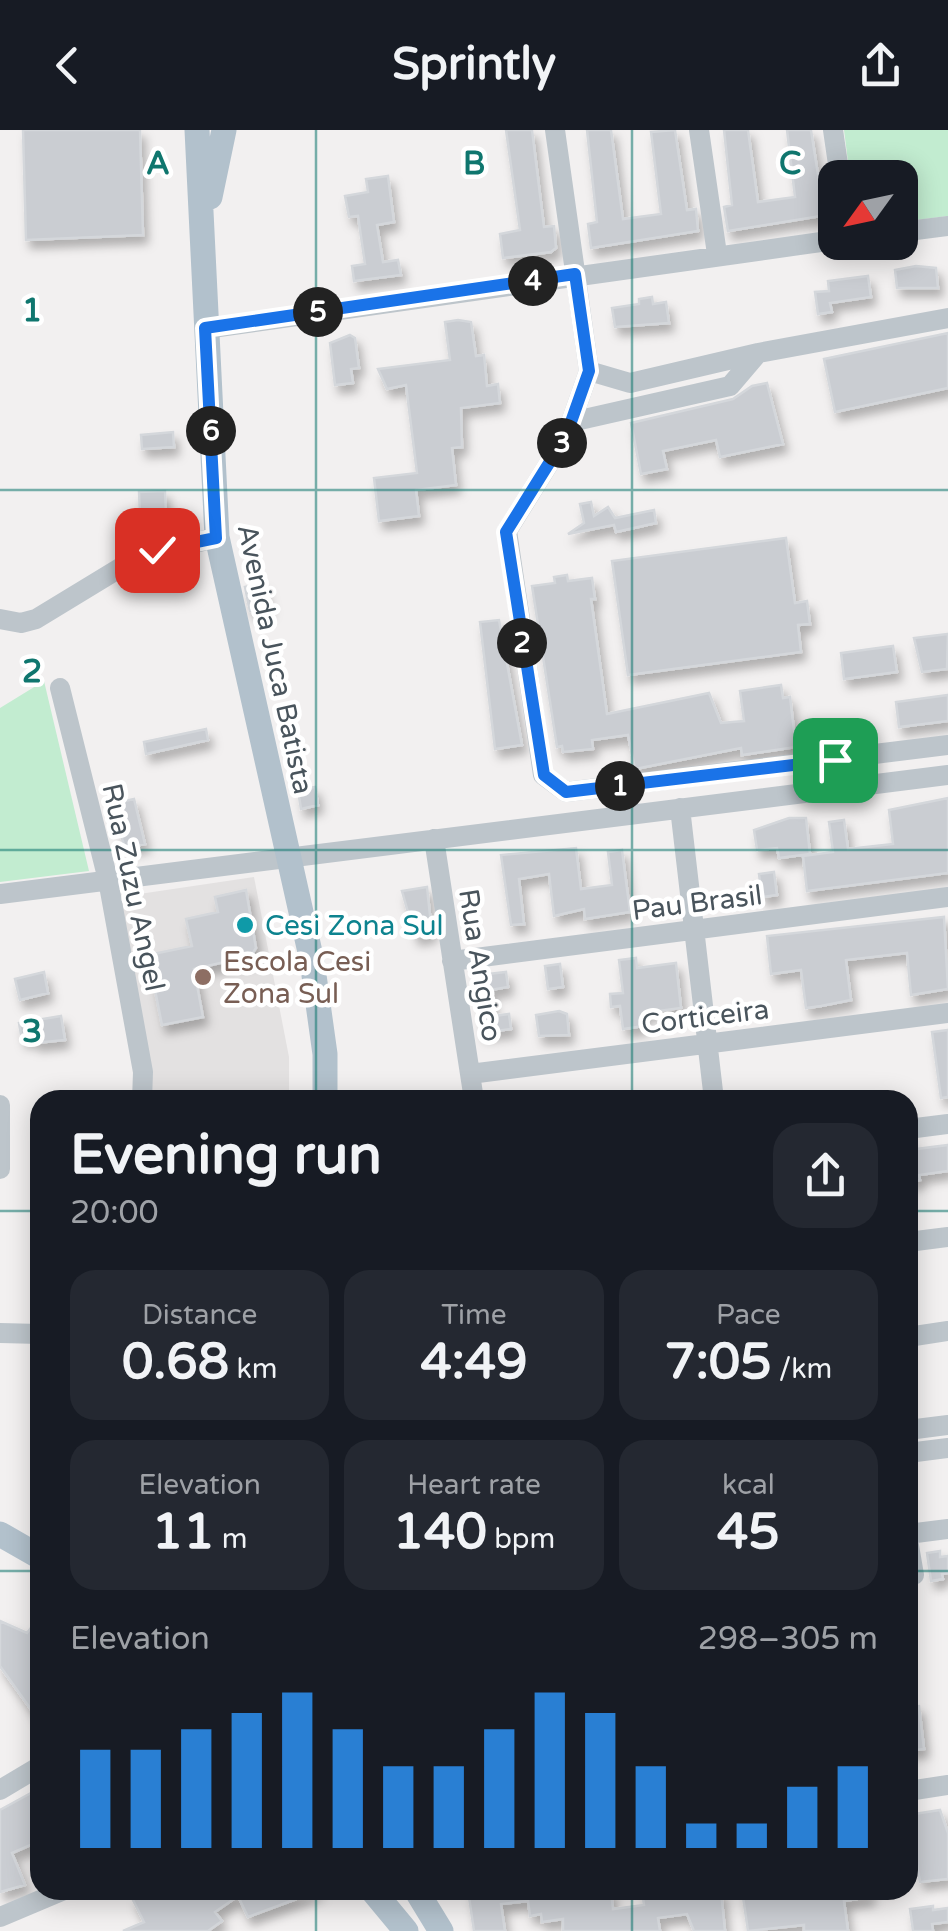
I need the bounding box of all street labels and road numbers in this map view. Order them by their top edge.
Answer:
street label: Avenida Juca Batista [230,521,320,797]
street label: Rua Zuzu Angel [94,780,172,994]
street label: Pau Brasil [630,878,764,928]
street label: Rua Angico [451,886,509,1044]
street label: Corticeira [639,992,771,1042]

